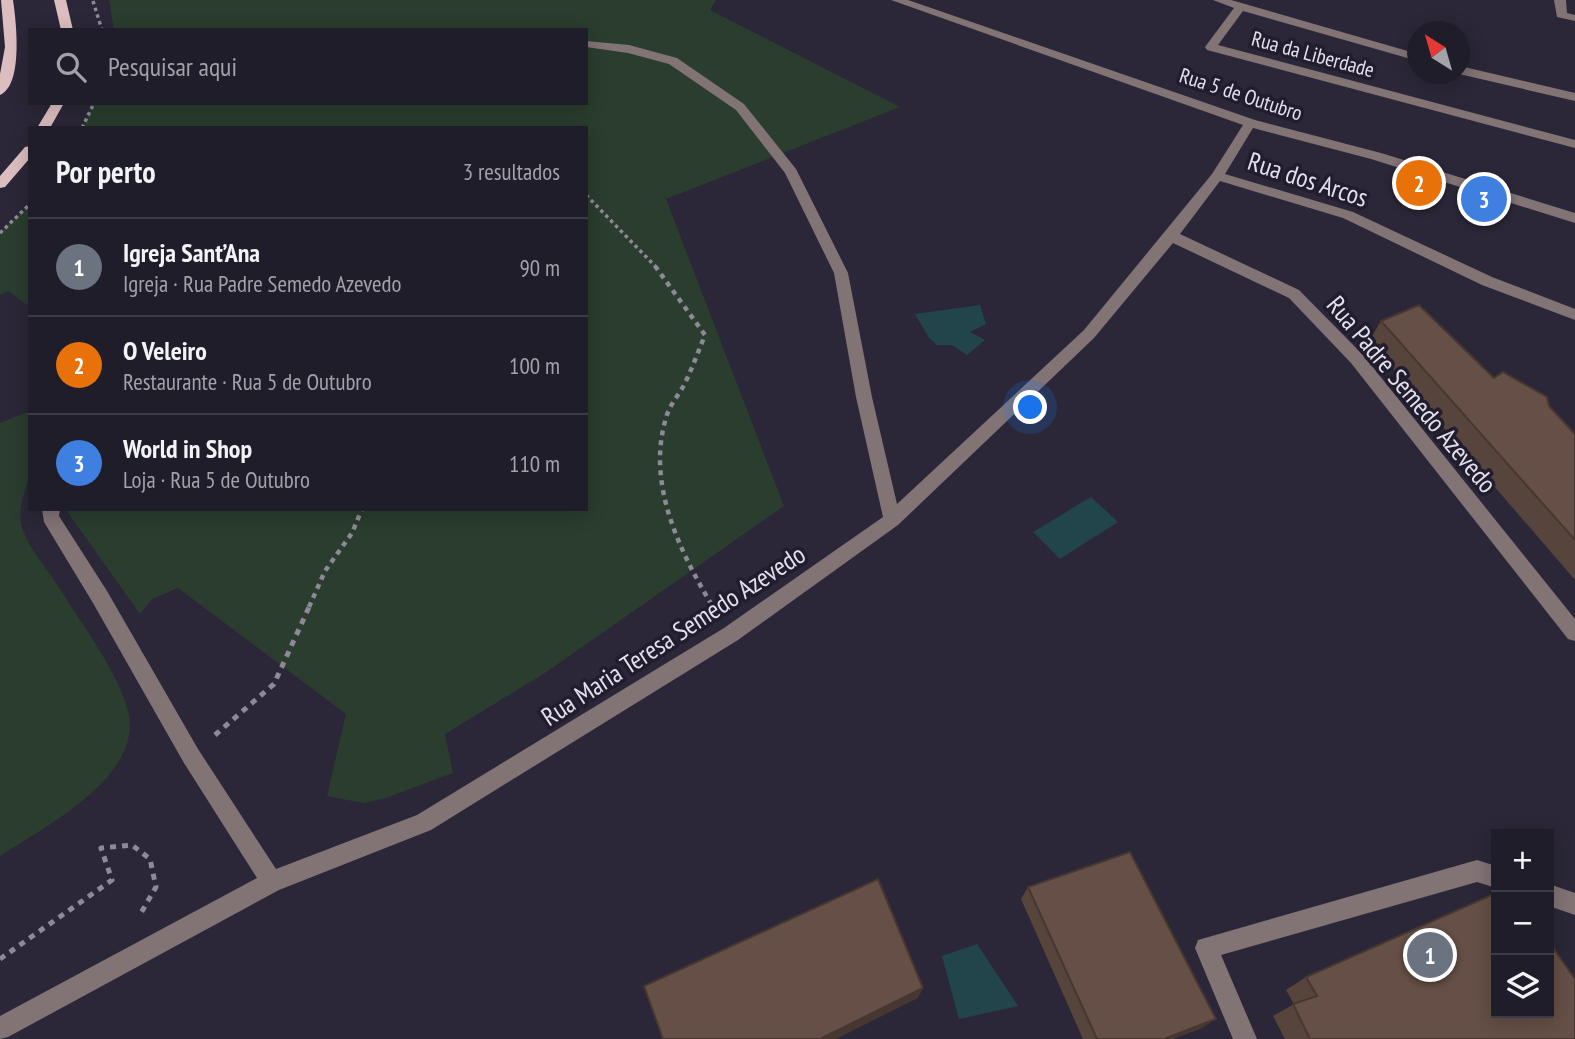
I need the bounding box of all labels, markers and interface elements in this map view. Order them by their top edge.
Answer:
north arrow [1407,21,1470,84]
street label: Rua da Liberdade [1249,25,1377,83]
search box [28,28,588,105]
icon: search [52,48,90,86]
text: Pesquisar aqui [108,50,237,83]
street label: Rua 5 de Outubro [1176,61,1306,127]
street label: Rua dos Arcos [1244,144,1372,214]
text: Por perto [56,152,156,191]
text: 3 resultados [463,157,560,186]
pin: 2 [1396,157,1442,209]
pin: 3 [1461,173,1507,225]
text: Igreja Sant’Ana [123,236,260,269]
text: 1 [74,253,85,282]
text: 90 m [519,253,560,282]
text: Igreja · Rua Padre Semedo Azevedo [123,269,401,298]
street label: Rua Padre Semedo Azevedo [1320,289,1504,499]
text: O Veleiro [123,334,207,367]
text: 2 [74,351,85,380]
text: 100 m [509,351,560,380]
text: Restaurante · Rua 5 de Outubro [123,367,372,396]
your location [1013,390,1047,424]
text: World in Shop [123,432,252,465]
text: 3 [74,449,85,478]
text: 110 m [509,449,560,478]
text: Loja · Rua 5 de Outubro [123,465,310,494]
street label: Rua Maria Teresa Semedo Azevedo [535,537,811,733]
map controls [1491,829,1554,1018]
button: + [1491,829,1554,892]
button: − [1491,892,1554,955]
pin: 1 [1407,929,1453,981]
button: layers [1491,955,1554,1018]

